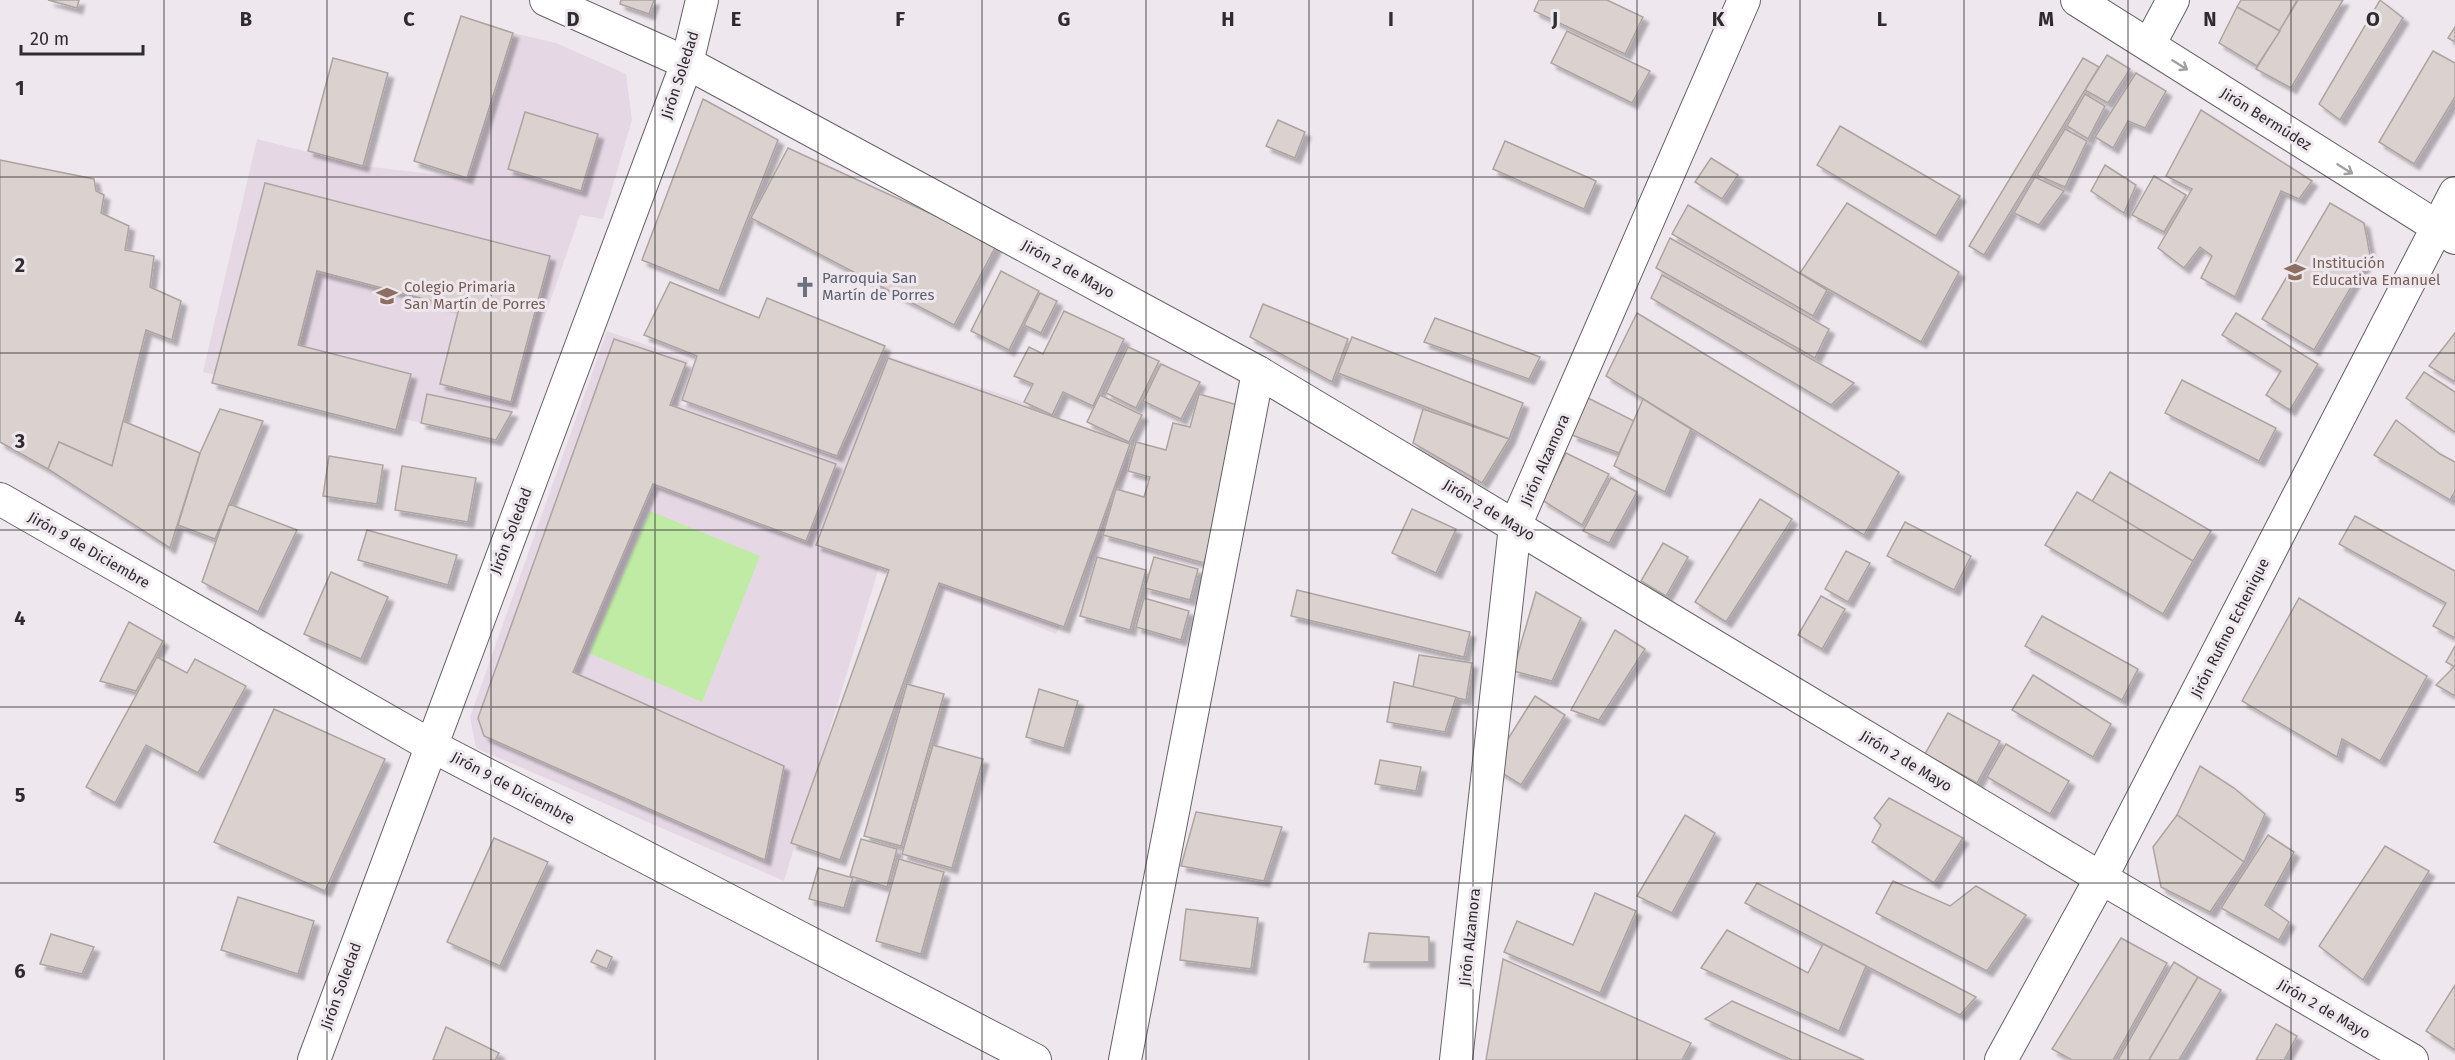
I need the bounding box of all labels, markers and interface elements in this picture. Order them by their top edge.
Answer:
text: B [240,7,252,31]
text: C [403,7,415,31]
text: D [566,7,580,31]
text: E [731,7,741,31]
text: F [895,7,905,31]
text: G [1058,7,1070,31]
text: H [1221,7,1235,31]
text: I [1388,7,1394,31]
text: J [1551,7,1558,31]
text: K [1712,7,1725,31]
text: L [1877,7,1887,31]
text: M [2038,7,2054,31]
text: N [2203,7,2217,31]
text: O [2366,7,2380,31]
scale bar [21,18,142,56]
text: 20 m [30,28,69,50]
street label: Jirón Soledad [657,29,703,121]
one-way arrow [2171,59,2188,71]
text: 1 [15,76,25,100]
street label: Jirón Bermúdez [2217,84,2315,154]
one-way arrow [2336,163,2353,175]
street label: Jirón 2 de Mayo [1018,236,1118,302]
text: 2 [15,253,25,277]
place label: Institución Educativa Emanuel [2312,254,2441,289]
school or university icon: Institución Educativa Emanuel [2283,260,2307,284]
place label: Parroquia San Martín de Porres [822,269,935,304]
church icon: Parroquia San Martín de Porres [793,275,817,299]
place label: Colegio Primaria San Martín de Porres [404,278,546,313]
school or university icon: Colegio Primaria San Martín de Porres [375,284,399,308]
street label: Jirón Alzamora [1517,411,1573,509]
text: 3 [14,429,25,453]
street label: Jirón 2 de Mayo [1440,476,1538,544]
street label: Jirón Soledad [486,485,536,577]
street label: Jirón 9 de Diciembre [25,508,153,592]
street label: Jirón Rufino Echenique [2187,555,2273,701]
text: 4 [14,606,26,630]
street label: Jirón 2 de Mayo [1857,727,1955,795]
street label: Jirón 9 de Diciembre [448,748,578,828]
text: 5 [15,783,26,807]
street label: Jirón Alzamora [1456,887,1484,987]
street label: Jirón Soledad [317,940,365,1032]
text: 6 [14,959,26,983]
street label: Jirón 2 de Mayo [2275,975,2373,1043]

